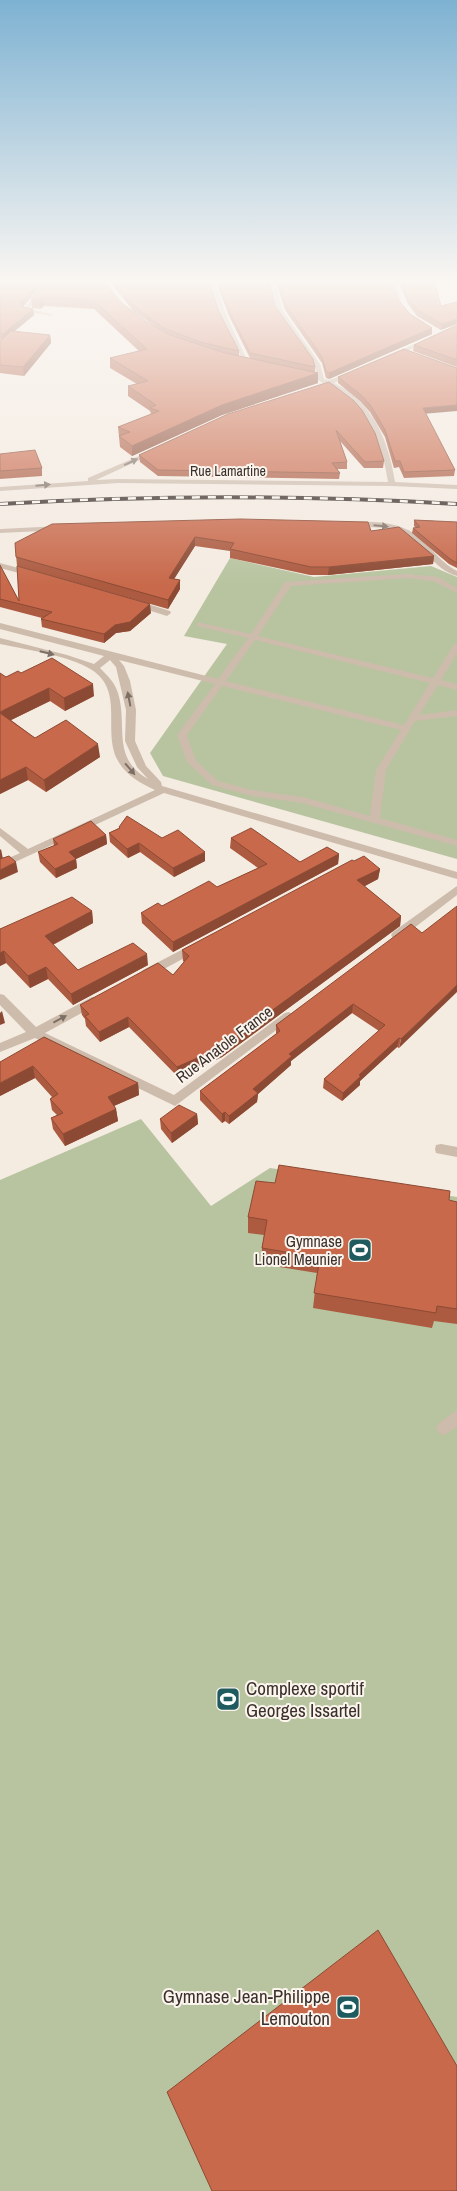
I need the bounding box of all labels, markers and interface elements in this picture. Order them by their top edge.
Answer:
one-way arrow [124,458,138,466]
street label: Rue Lamartine [190,462,266,480]
one-way arrow [36,481,52,489]
one-way arrow [373,523,389,531]
one-way arrow [40,650,55,658]
one-way arrow [125,692,133,707]
one-way arrow [125,763,136,776]
street label: Rue Anatole France [171,1000,277,1088]
one-way arrow [52,1015,67,1023]
place label: Gymnase Lionel Meunier [254,1230,343,1270]
sports icon: Gymnase Lionel Meunier [347,1237,373,1263]
place label: Complexe sportif Georges Issartel [246,1675,364,1723]
sports icon: Complexe sportif Georges Issartel [215,1686,241,1712]
place label: Gymnase Jean-Philippe Lemouton [163,1983,330,2031]
sports icon: Gymnase Jean-Philippe Lemouton [335,1994,361,2020]

